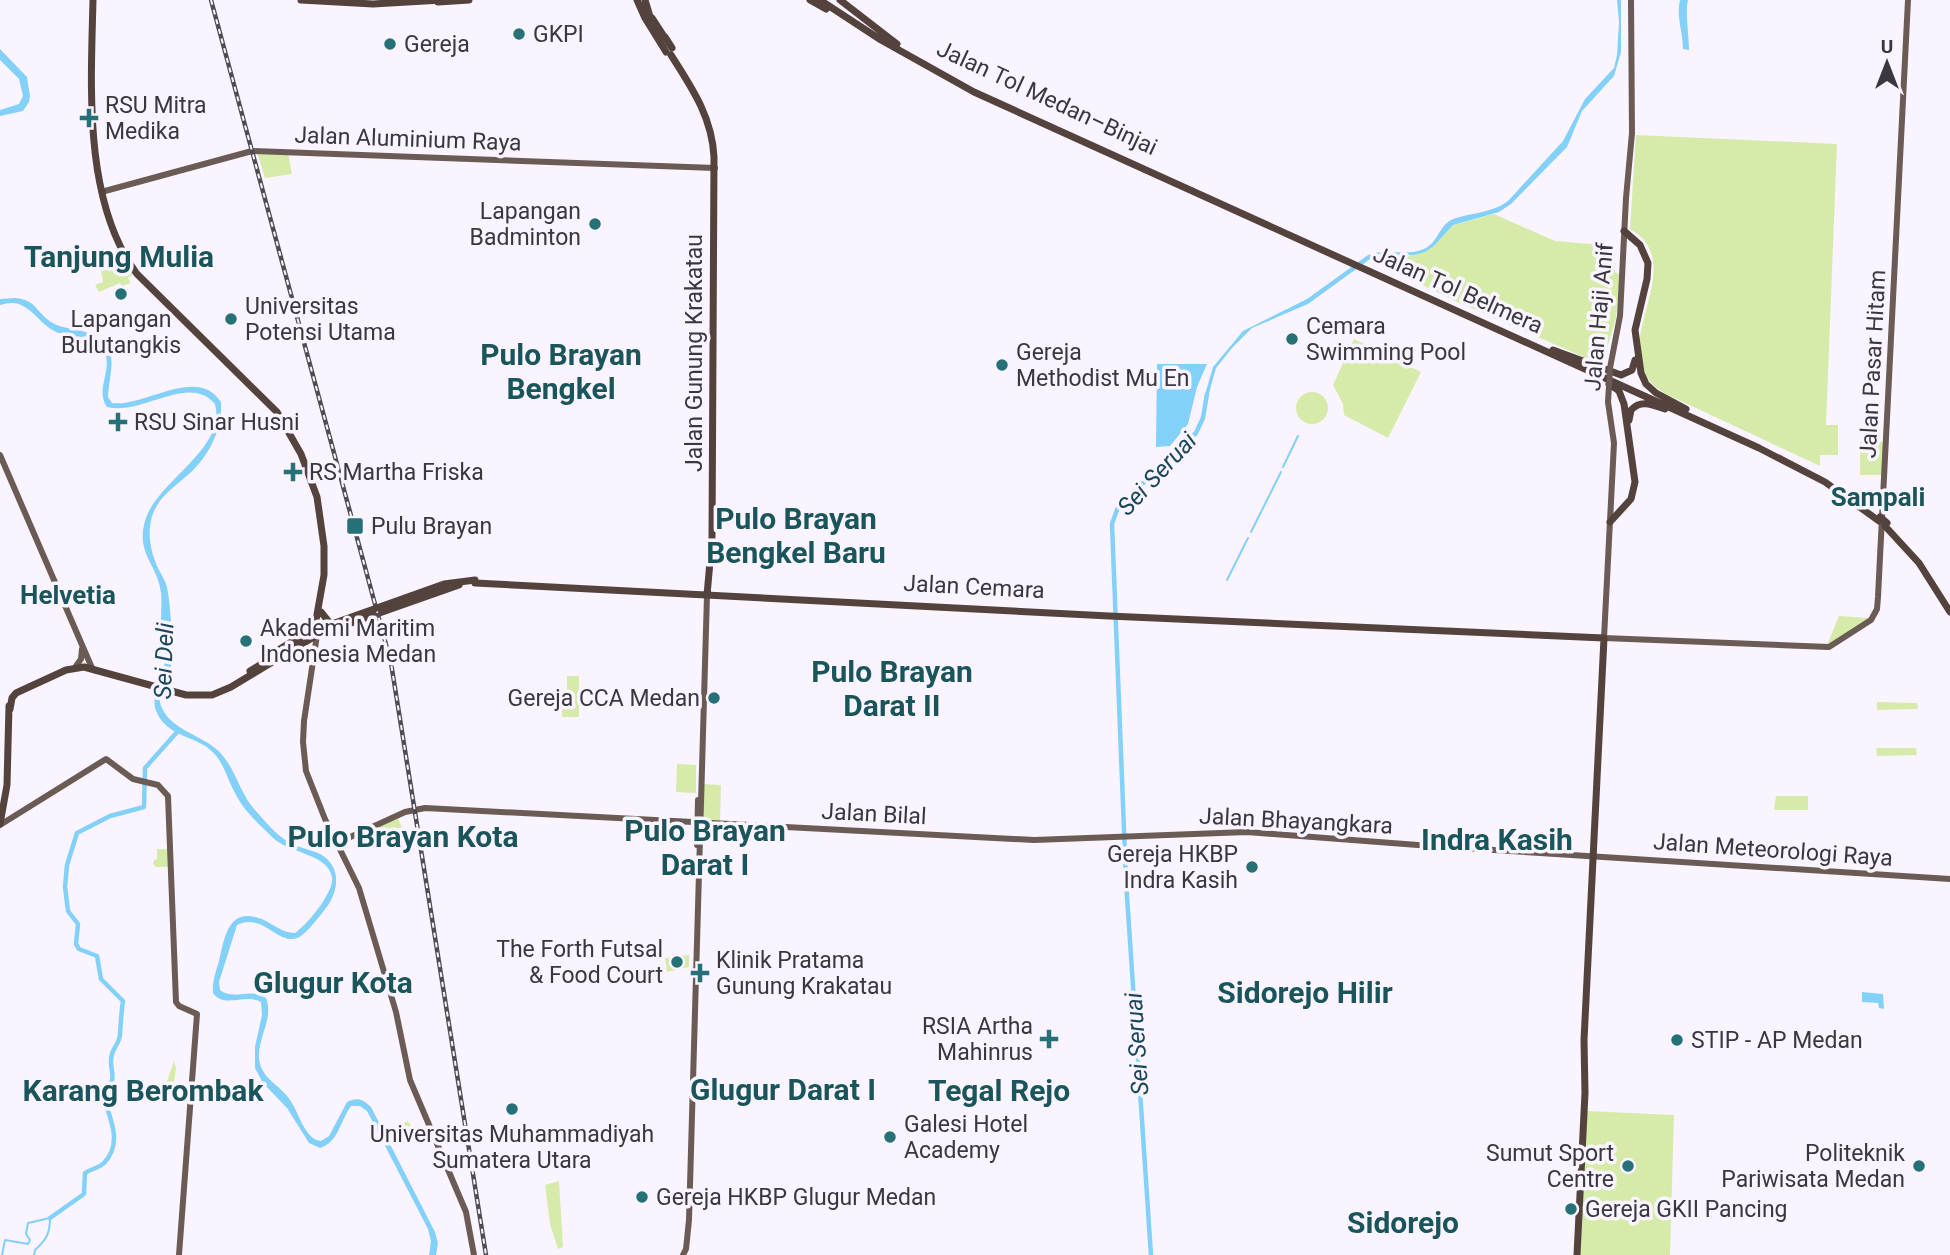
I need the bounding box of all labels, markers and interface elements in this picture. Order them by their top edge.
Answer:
place label: GKPI [533,21,584,48]
marker: GKPI [511,26,527,42]
north arrow [1852,28,1922,98]
place label: Gereja [404,31,470,58]
street label: Jalan Tol Medan–Binjai [933,35,1161,161]
text: U [1881,35,1893,58]
marker: Gereja [382,36,398,52]
place label: RSU Mitra Medika [105,92,207,145]
marker: RSU Mitra Medika [79,108,99,128]
street label: Jalan Aluminium Raya [294,122,522,156]
place label: Lapangan Badminton [470,198,581,251]
marker: Lapangan Badminton [587,216,603,232]
street label: Jalan Gunung Krakatau [681,234,708,472]
district label: Tanjung Mulia [24,239,214,274]
street label: Jalan Tol Belmera [1369,241,1547,339]
street label: Jalan Haji Anif [1579,241,1619,392]
street label: Jalan Pasar Hitam [1855,269,1891,459]
marker: Lapangan Bulutangkis [113,286,129,302]
place label: Universitas Potensi Utama [245,293,396,346]
place label: Lapangan Bulutangkis [61,306,181,359]
marker: Universitas Potensi Utama [223,311,239,327]
place label: Cemara Swimming Pool [1306,313,1466,366]
marker: Cemara Swimming Pool [1284,331,1300,347]
district label: Pulo Brayan Bengkel [480,337,642,406]
place label: Gereja Methodist Mu En [1016,339,1190,392]
marker: Gereja Methodist Mu En [994,357,1010,373]
place label: RSU Sinar Husni [134,409,300,436]
marker: RSU Sinar Husni [108,412,128,432]
water label: Sei Seruai [1112,427,1203,521]
place label: RS Martha Friska [309,459,484,486]
marker: RS Martha Friska [283,462,303,482]
district label: Sampali [1831,482,1925,512]
district label: Pulo Brayan Bengkel Baru [706,501,886,570]
place label: Pulu Brayan [371,513,492,540]
marker: Pulu Brayan [345,516,365,536]
street label: Jalan Cemara [903,570,1045,604]
district label: Helvetia [20,580,116,610]
place label: Akademi Maritim Indonesia Medan [260,615,436,668]
water label: Sei Deli [149,622,179,700]
marker: Akademi Maritim Indonesia Medan [238,633,254,649]
district label: Pulo Brayan Darat II [811,654,973,723]
place label: Gereja CCA Medan [508,685,700,712]
marker: Gereja CCA Medan [706,690,722,706]
street label: Jalan Bilal [821,798,927,830]
street label: Jalan Bhayangkara [1198,802,1394,840]
district label: Pulo Brayan Darat I [624,813,786,882]
district label: Pulo Brayan Kota [288,819,518,854]
district label: Indra Kasih [1421,822,1573,857]
street label: Jalan Meteorologi Raya [1652,828,1894,872]
place label: Gereja HKBP Indra Kasih [1107,841,1238,894]
marker: Gereja HKBP Indra Kasih [1244,859,1260,875]
place label: The Forth Futsal & Food Court [496,936,663,989]
place label: Klinik Pratama Gunung Krakatau [716,947,892,1000]
marker: The Forth Futsal & Food Court [669,954,685,970]
marker: Klinik Pratama Gunung Krakatau [690,963,710,983]
district label: Glugur Kota [253,965,413,1000]
district label: Sidorejo Hilir [1217,975,1393,1010]
water label: Sei Seruai [1119,991,1155,1096]
place label: RSIA Artha Mahinrus [922,1013,1033,1066]
place label: STIP - AP Medan [1691,1027,1863,1054]
marker: RSIA Artha Mahinrus [1039,1029,1059,1049]
marker: STIP - AP Medan [1669,1032,1685,1048]
district label: Glugur Darat I [690,1072,876,1107]
district label: Karang Berombak [23,1073,264,1108]
district label: Tegal Rejo [928,1073,1070,1108]
marker: Universitas Muhammadiyah Sumatera Utara [504,1101,520,1117]
place label: Galesi Hotel Academy [904,1111,1028,1164]
place label: Universitas Muhammadiyah Sumatera Utara [370,1121,654,1174]
marker: Galesi Hotel Academy [882,1129,898,1145]
place label: Sumut Sport Centre [1486,1140,1614,1193]
place label: Politeknik Pariwisata Medan [1721,1140,1905,1193]
marker: Sumut Sport Centre [1620,1158,1636,1174]
marker: Politeknik Pariwisata Medan [1911,1158,1927,1174]
place label: Gereja HKBP Glugur Medan [656,1184,936,1211]
marker: Gereja HKBP Glugur Medan [634,1189,650,1205]
place label: Gereja GKII Pancing [1585,1196,1788,1223]
marker: Gereja GKII Pancing [1563,1201,1579,1217]
district label: Sidorejo [1347,1205,1459,1240]

